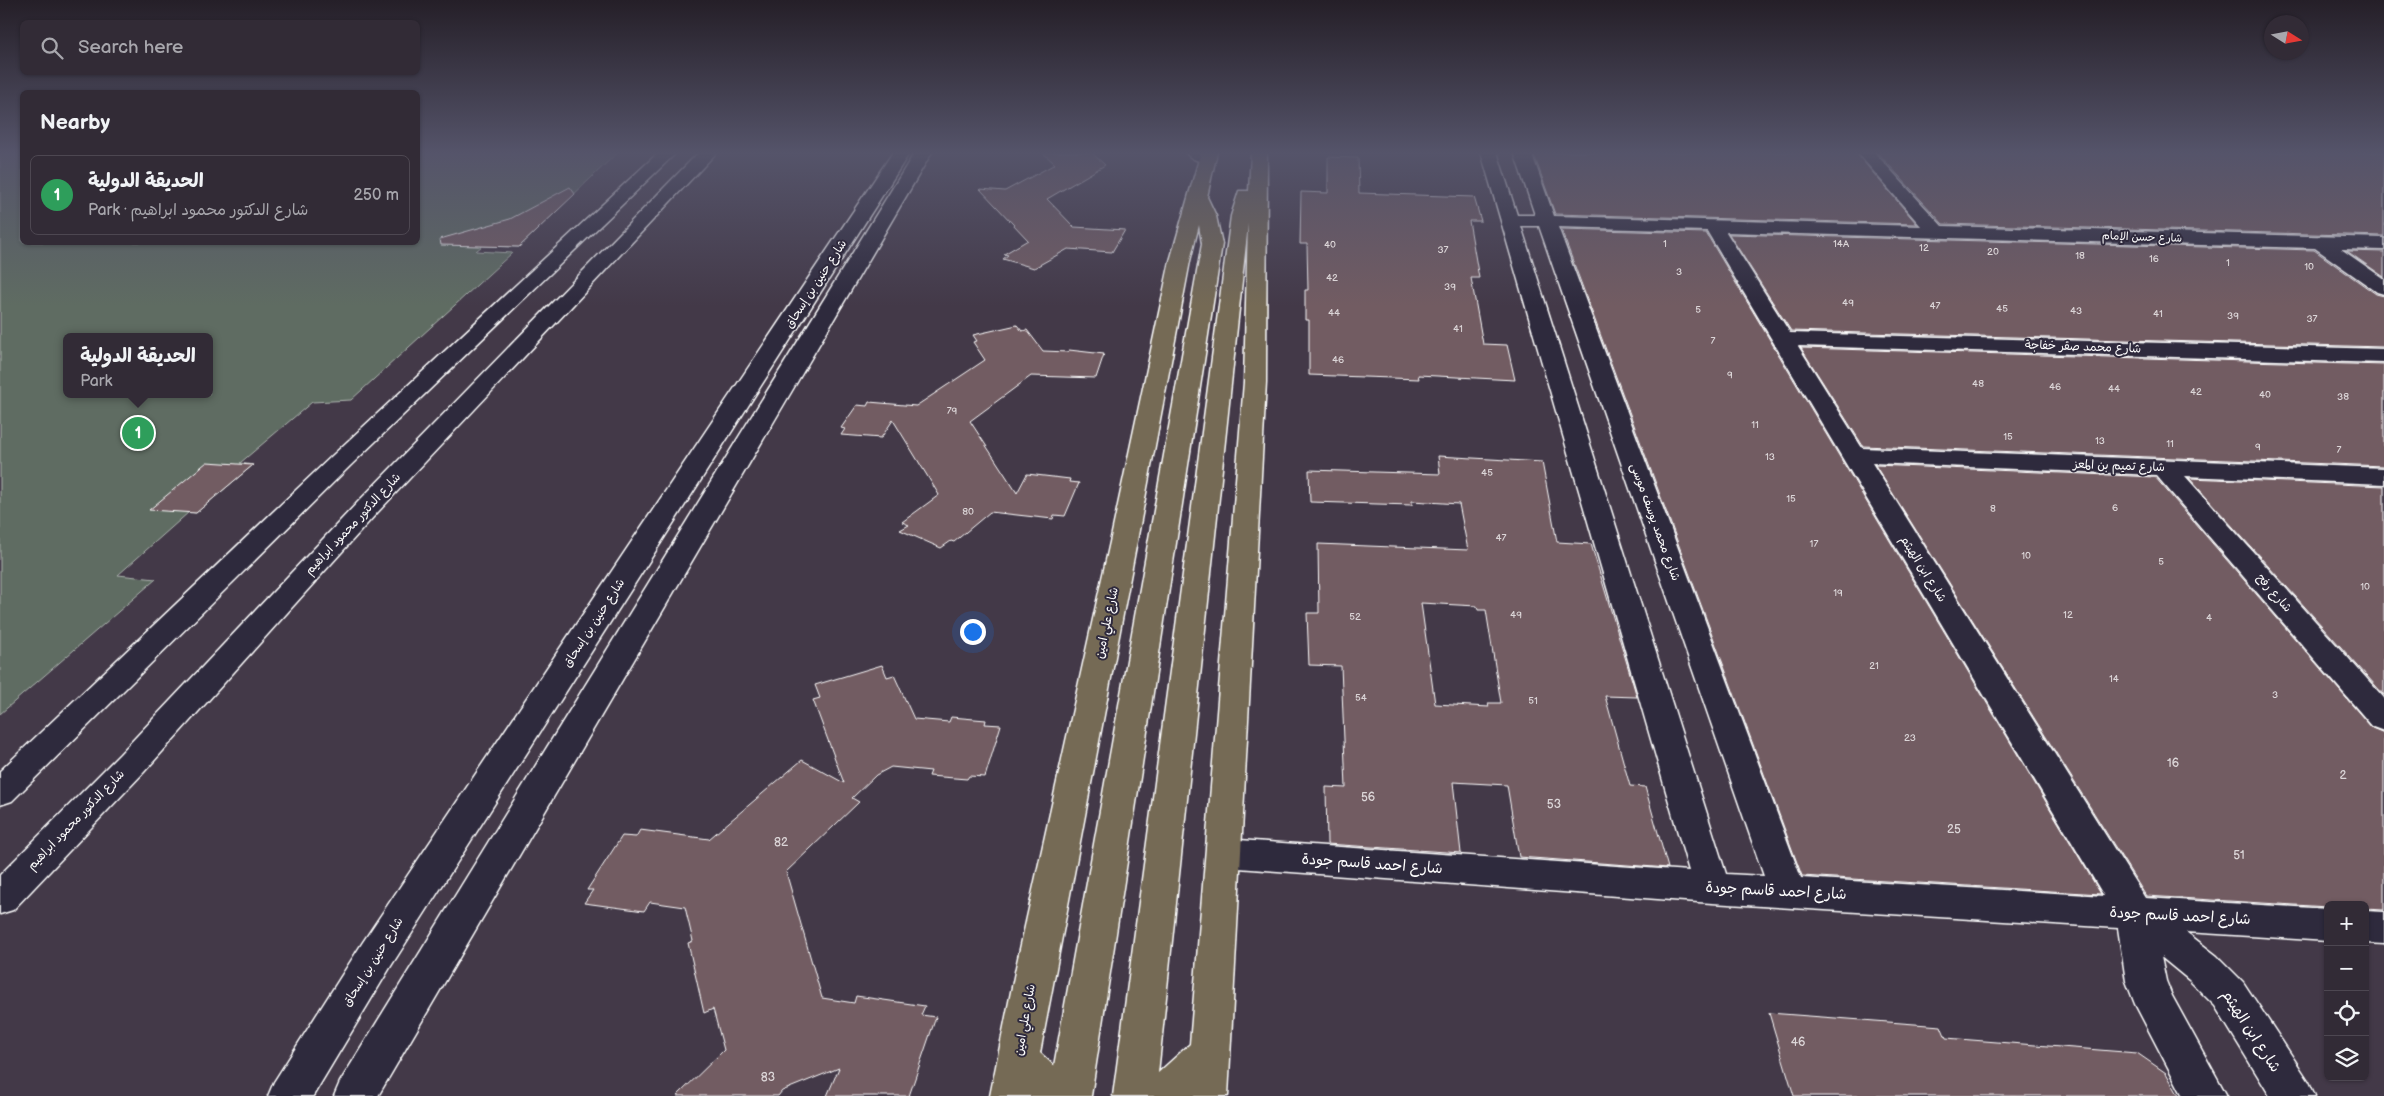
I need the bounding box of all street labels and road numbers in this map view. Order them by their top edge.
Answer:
street label: شارع حسن الإمام [2102,229,2182,247]
street label: شارع حنين بن إسحاق [782,237,851,332]
street label: شارع محمد صقر خفاجة [2025,337,2141,358]
street label: شارع تميم بن المعز [2072,457,2165,476]
street label: شارع محمد يوسف موسى [1626,461,1683,583]
street label: شارع الدكتور محمود ابراهيم [302,470,405,579]
street label: شارع ابن الهيثم [1896,533,1949,606]
street label: شارع رفح [2252,571,2295,616]
street label: شارع حنين بن إسحاق [560,576,629,671]
street label: شارع علي امين [1092,586,1125,661]
street label: شارع الدكتور محمود ابراهيم [24,767,128,874]
street label: شارع احمد قاسم جودة [1301,850,1443,880]
street label: شارع احمد قاسم جودة [1705,878,1847,906]
street label: شارع احمد قاسم جودة [2109,903,2251,931]
street label: شارع حنين بن إسحاق [339,915,407,1010]
street label: شارع علي امين [1011,983,1042,1058]
street label: شارع ابن الهيثم [2216,986,2285,1076]

